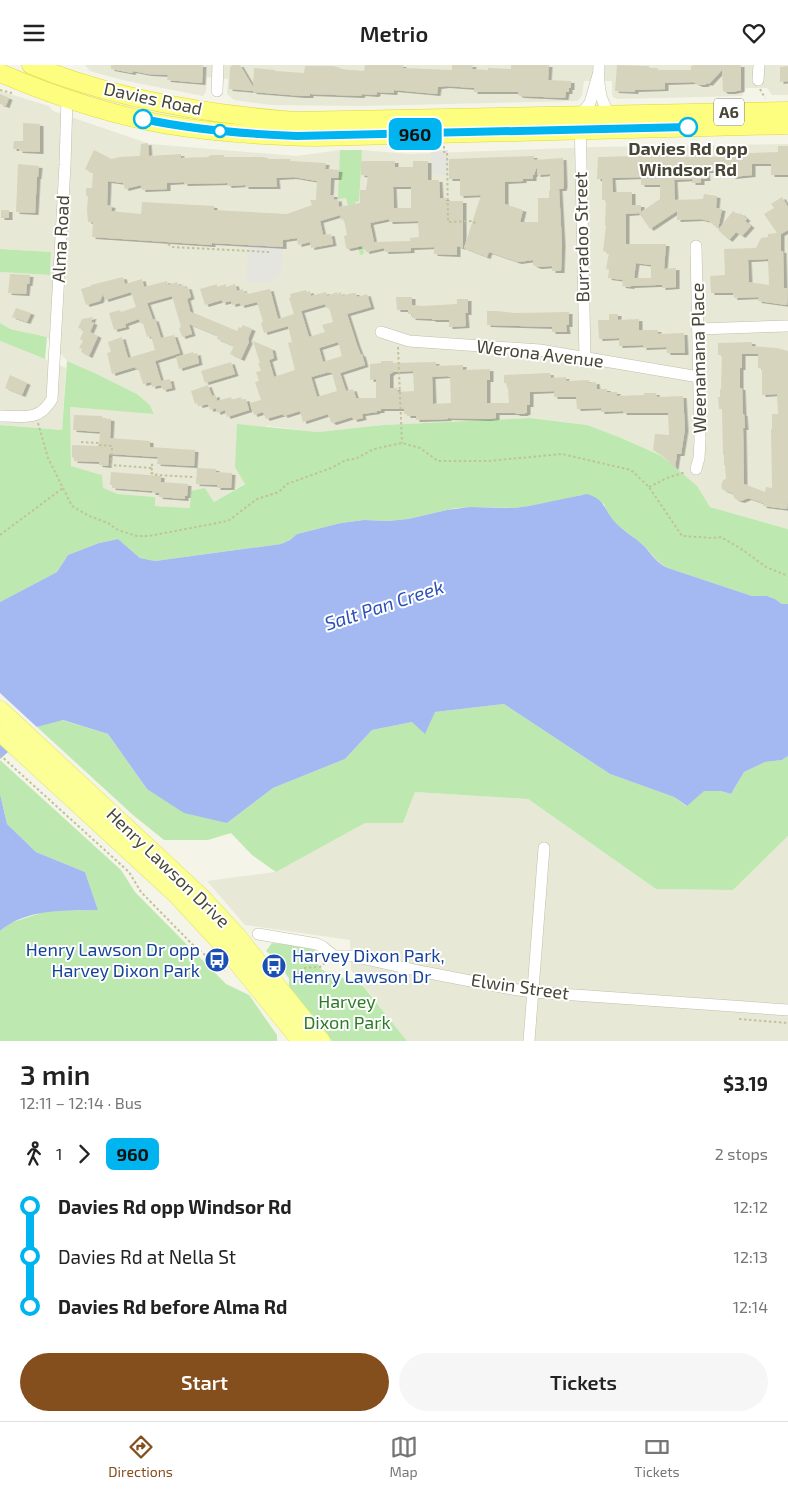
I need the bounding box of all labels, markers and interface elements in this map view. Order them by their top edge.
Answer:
icon: menu [20,19,48,47]
icon: heart [740,19,768,47]
text: Metrio [360,20,428,46]
street label: Davies Road [102,77,204,119]
road number: A6 [714,99,744,126]
unlabelled marker [133,109,153,129]
marker: Davies Rd opp Windsor Rd [678,117,698,137]
line badge: 960 [386,118,444,150]
text: 960 [399,123,431,145]
unlabelled marker [213,124,227,138]
place label: Davies Rd opp Windsor Rd [628,137,748,180]
street label: Burradoo Street [569,171,593,302]
street label: Alma Road [47,195,73,283]
street label: Weenamana Place [686,283,710,433]
street label: Werona Avenue [475,334,605,372]
water label: Salt Pan Creek [321,574,446,635]
street label: Henry Lawson Drive [102,803,235,932]
place label: Henry Lawson Dr opp Harvey Dixon Park [26,938,200,981]
place label: Harvey Dixon Park, Henry Lawson Dr [292,944,445,987]
bus stop icon: Henry Lawson Dr opp Harvey Dixon Park [204,947,230,973]
bus stop icon: Harvey Dixon Park, Henry Lawson Dr [261,953,287,979]
street label: Elwin Street [470,968,571,1004]
park label: Harvey Dixon Park [303,990,391,1033]
text: 3 min [20,1057,90,1091]
text: $3.19 [723,1072,768,1095]
text: 12:11 – 12:14 · Bus [20,1093,142,1112]
icon: walk [20,1140,48,1168]
icon: forward [70,1140,98,1168]
text: 960 [116,1143,149,1165]
text: 1 [56,1144,62,1163]
text: 2 stops [715,1144,768,1163]
text: Davies Rd opp Windsor Rd [58,1195,292,1218]
text: 12:12 [734,1197,768,1216]
text: Davies Rd at Nella St [58,1245,236,1268]
text: 12:13 [734,1247,768,1266]
text: Davies Rd before Alma Rd [58,1295,287,1318]
text: 12:14 [733,1297,768,1316]
button: Start [20,1353,389,1411]
button: Tickets [399,1353,768,1411]
tab: Directions [108,1433,173,1480]
tab: Map [390,1433,418,1480]
tab: Tickets [634,1433,680,1480]

